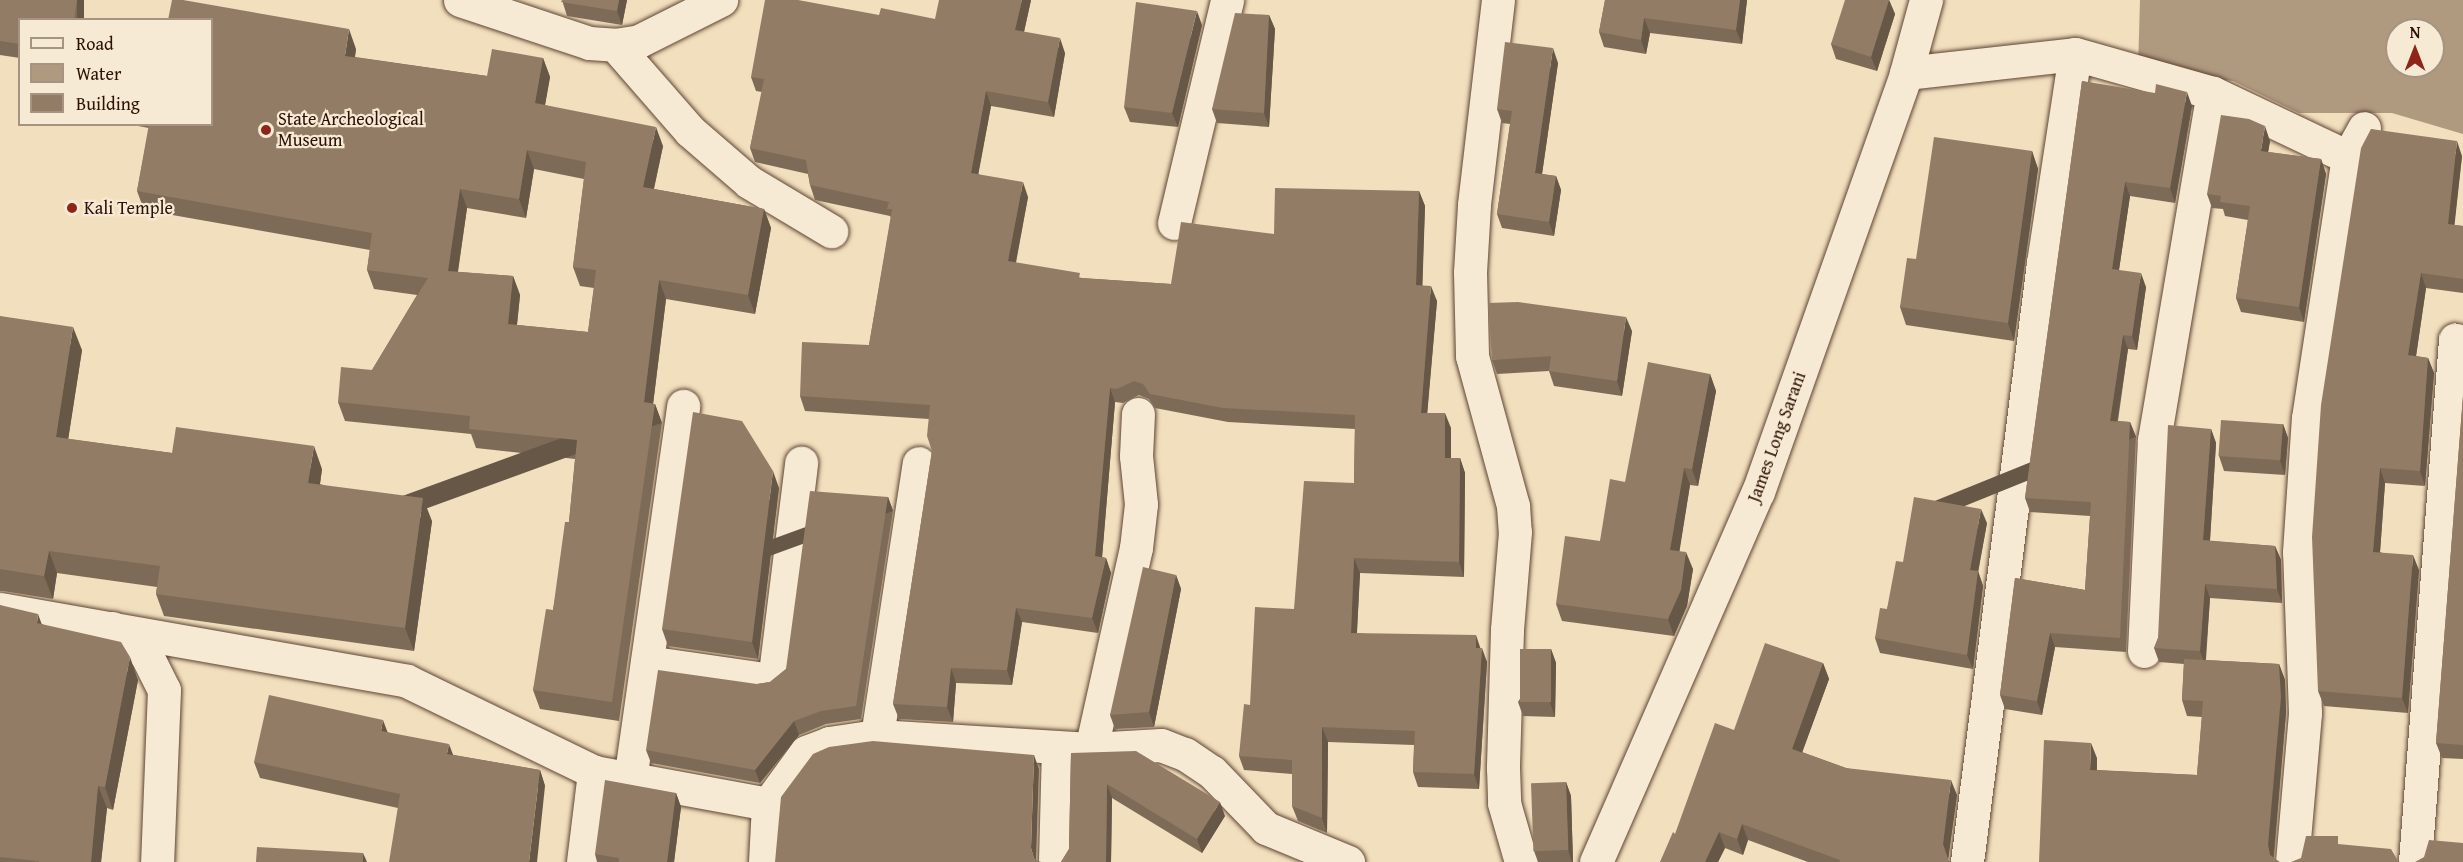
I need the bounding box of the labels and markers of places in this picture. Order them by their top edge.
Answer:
place label: State Archeological Museum [278,109,424,152]
marker: State Archeological Museum [259,123,273,137]
place label: Kali Temple [84,197,173,219]
marker: Kali Temple [65,201,79,215]

